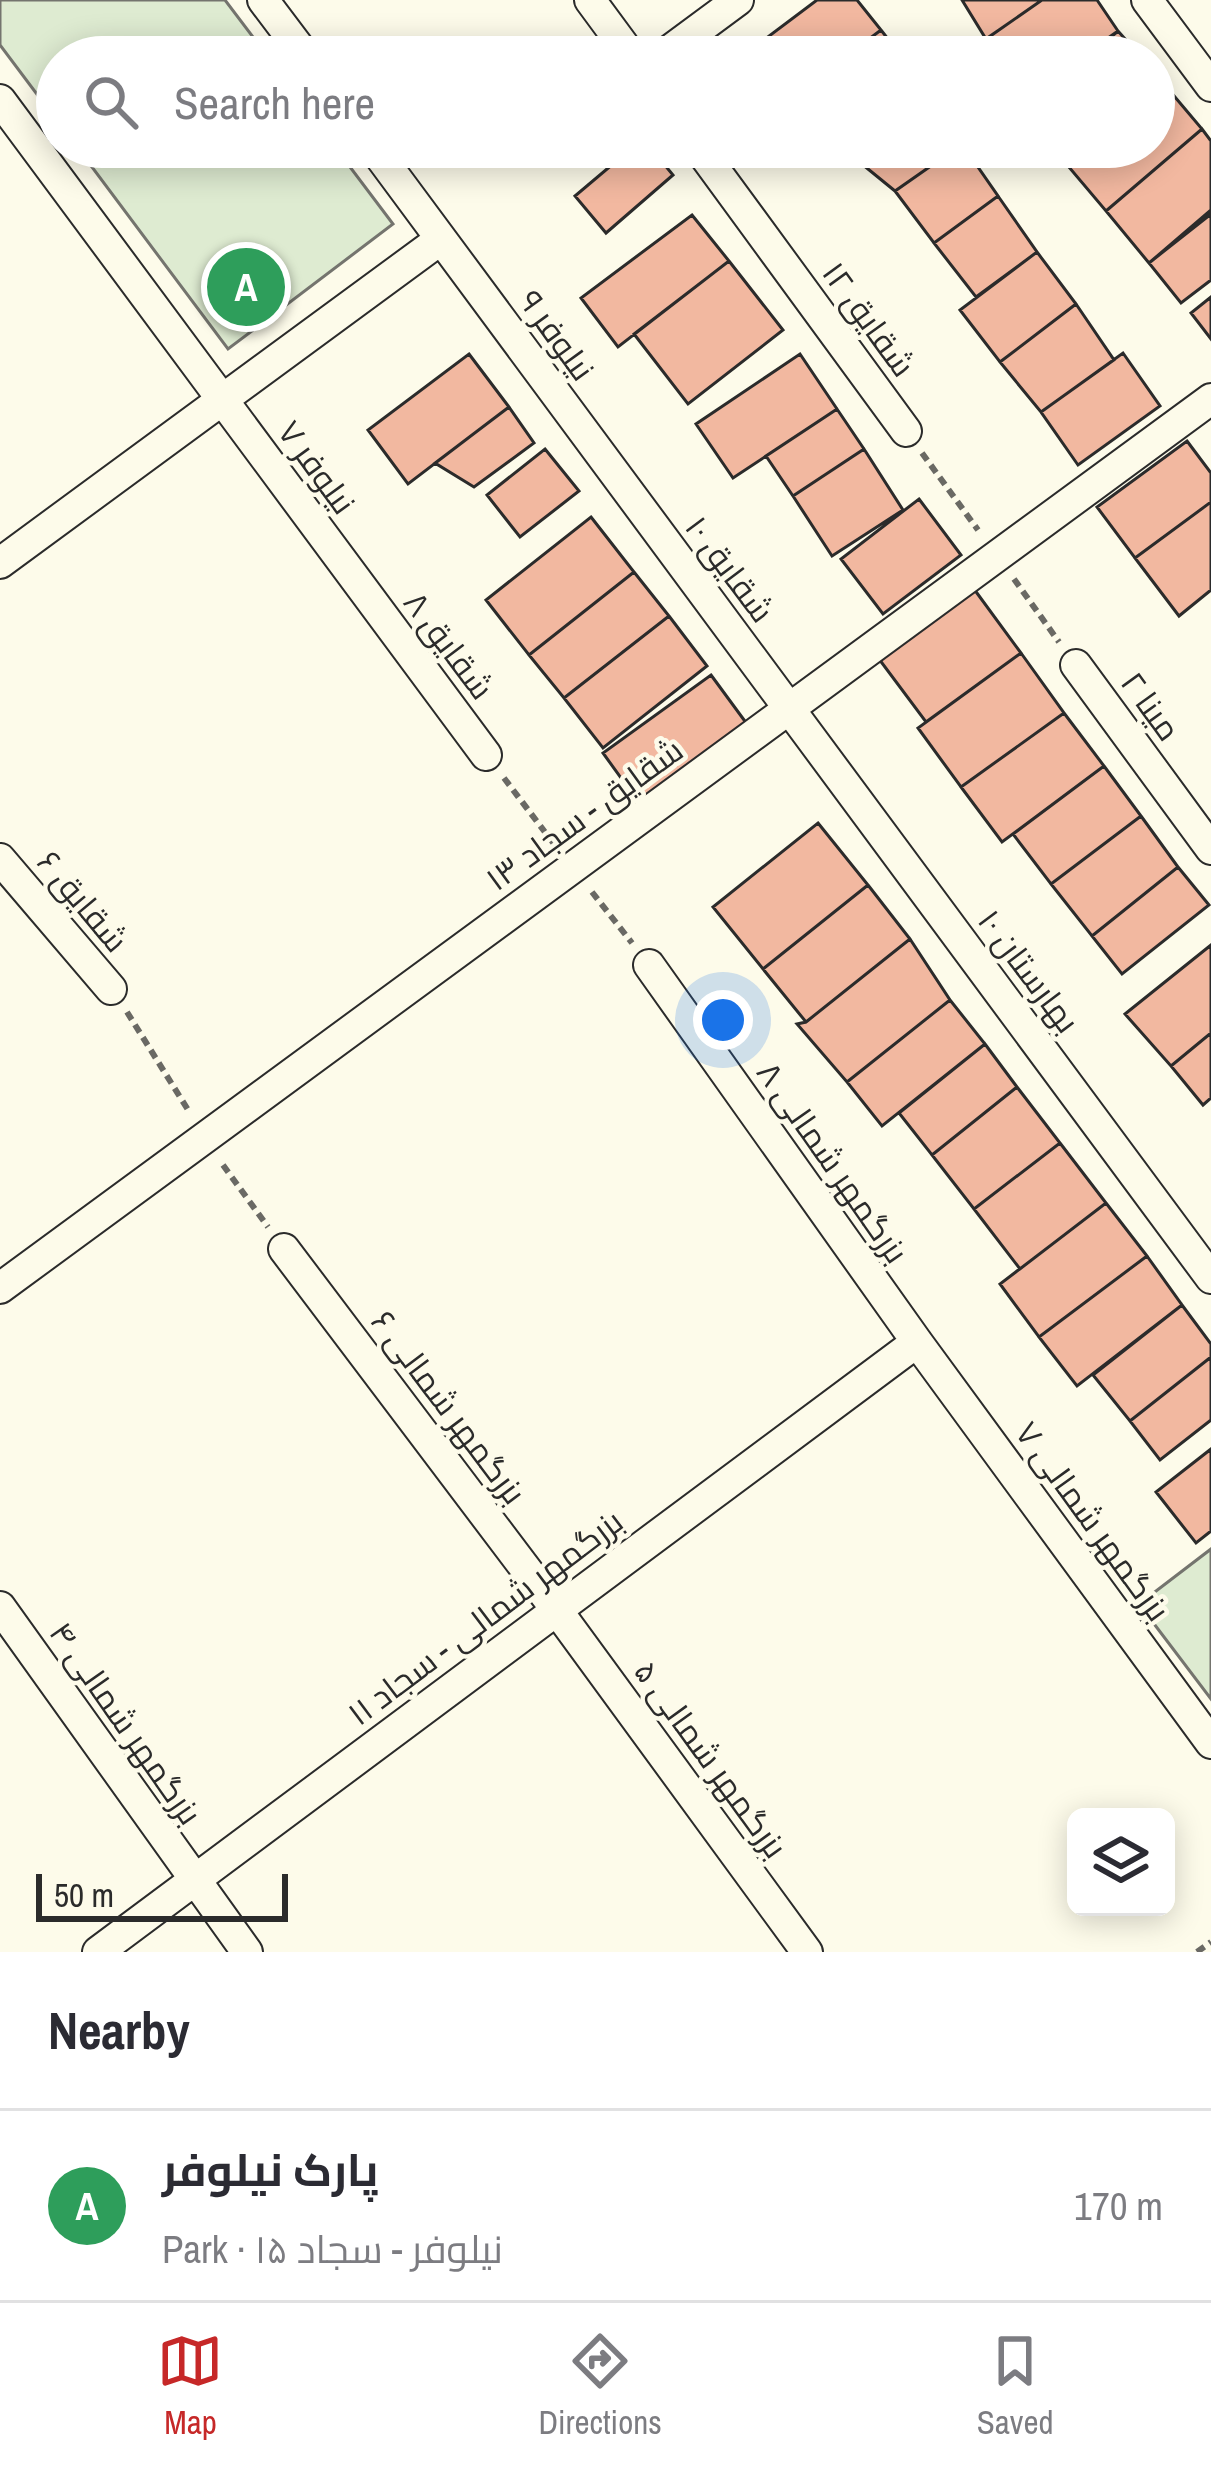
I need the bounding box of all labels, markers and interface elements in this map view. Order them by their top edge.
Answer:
search box [36,36,1175,168]
icon: search [78,69,144,135]
text: Search here [174,72,375,133]
pin: A [207,242,285,332]
street label: شقایق ۱۲ [813,253,925,385]
street label: نیلوفر ۹ [509,281,605,389]
street label: نیلوفر ۷ [268,411,366,523]
street label: شقایق ۱۰ [676,507,784,631]
street label: شقایق ۸ [394,582,504,708]
street label: مینا ۲ [1111,663,1191,749]
street label: شقایق - سجاد ۱۳ [477,728,691,900]
street label: شقایق ۶ [28,841,138,961]
street label: بهارستان ۱۰ [968,900,1090,1042]
your location [693,990,753,1050]
street label: بزرگمهر شمالی ۸ [747,1052,919,1272]
street label: بزرگمهر شمالی ۶ [362,1301,536,1513]
street label: بزرگمهر شمالی ۷ [1006,1412,1180,1630]
street label: بزرگمهر شمالی - سجاد ۱۱ [339,1499,631,1735]
street label: بزرگمهر شمالی ۴ [40,1613,212,1833]
street label: بزرگمهر شمالی ۵ [624,1651,798,1867]
map controls [1067,1808,1175,1916]
button: layers [1067,1808,1175,1916]
scale bar [36,1868,288,1921]
text: 50 m [54,1873,114,1917]
text: Nearby [48,1996,190,2065]
text: پارک نیلوفر [162,2139,378,2200]
text: A [75,2180,99,2232]
text: 170 m [1074,2180,1163,2232]
text: Park · نیلوفر - سجاد ۱۵ [162,2223,503,2275]
tab: Map [157,2328,223,2444]
tab: Directions [538,2328,662,2444]
tab: Saved [977,2328,1053,2444]

